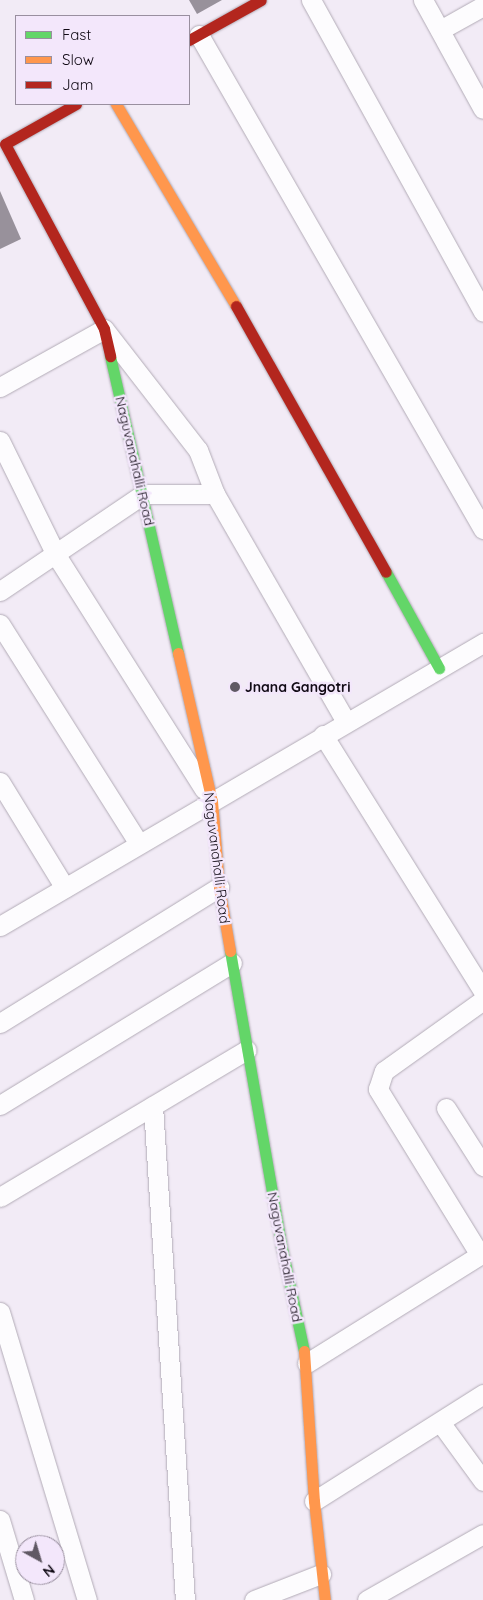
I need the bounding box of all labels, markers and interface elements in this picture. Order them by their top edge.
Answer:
legend [15,15,190,105]
text: Fast [62,25,91,44]
text: Slow [62,50,94,69]
text: Jam [62,75,93,94]
street label: Naguvanahalli Road [112,395,158,527]
place label: Jnana Gangotri [245,679,350,695]
marker: Jnana Gangotri [229,681,241,693]
street label: Naguvanahalli Road [201,791,233,925]
street label: Naguvanahalli Road [264,1191,306,1323]
north arrow [15,1535,65,1585]
text: N [39,1561,58,1581]

